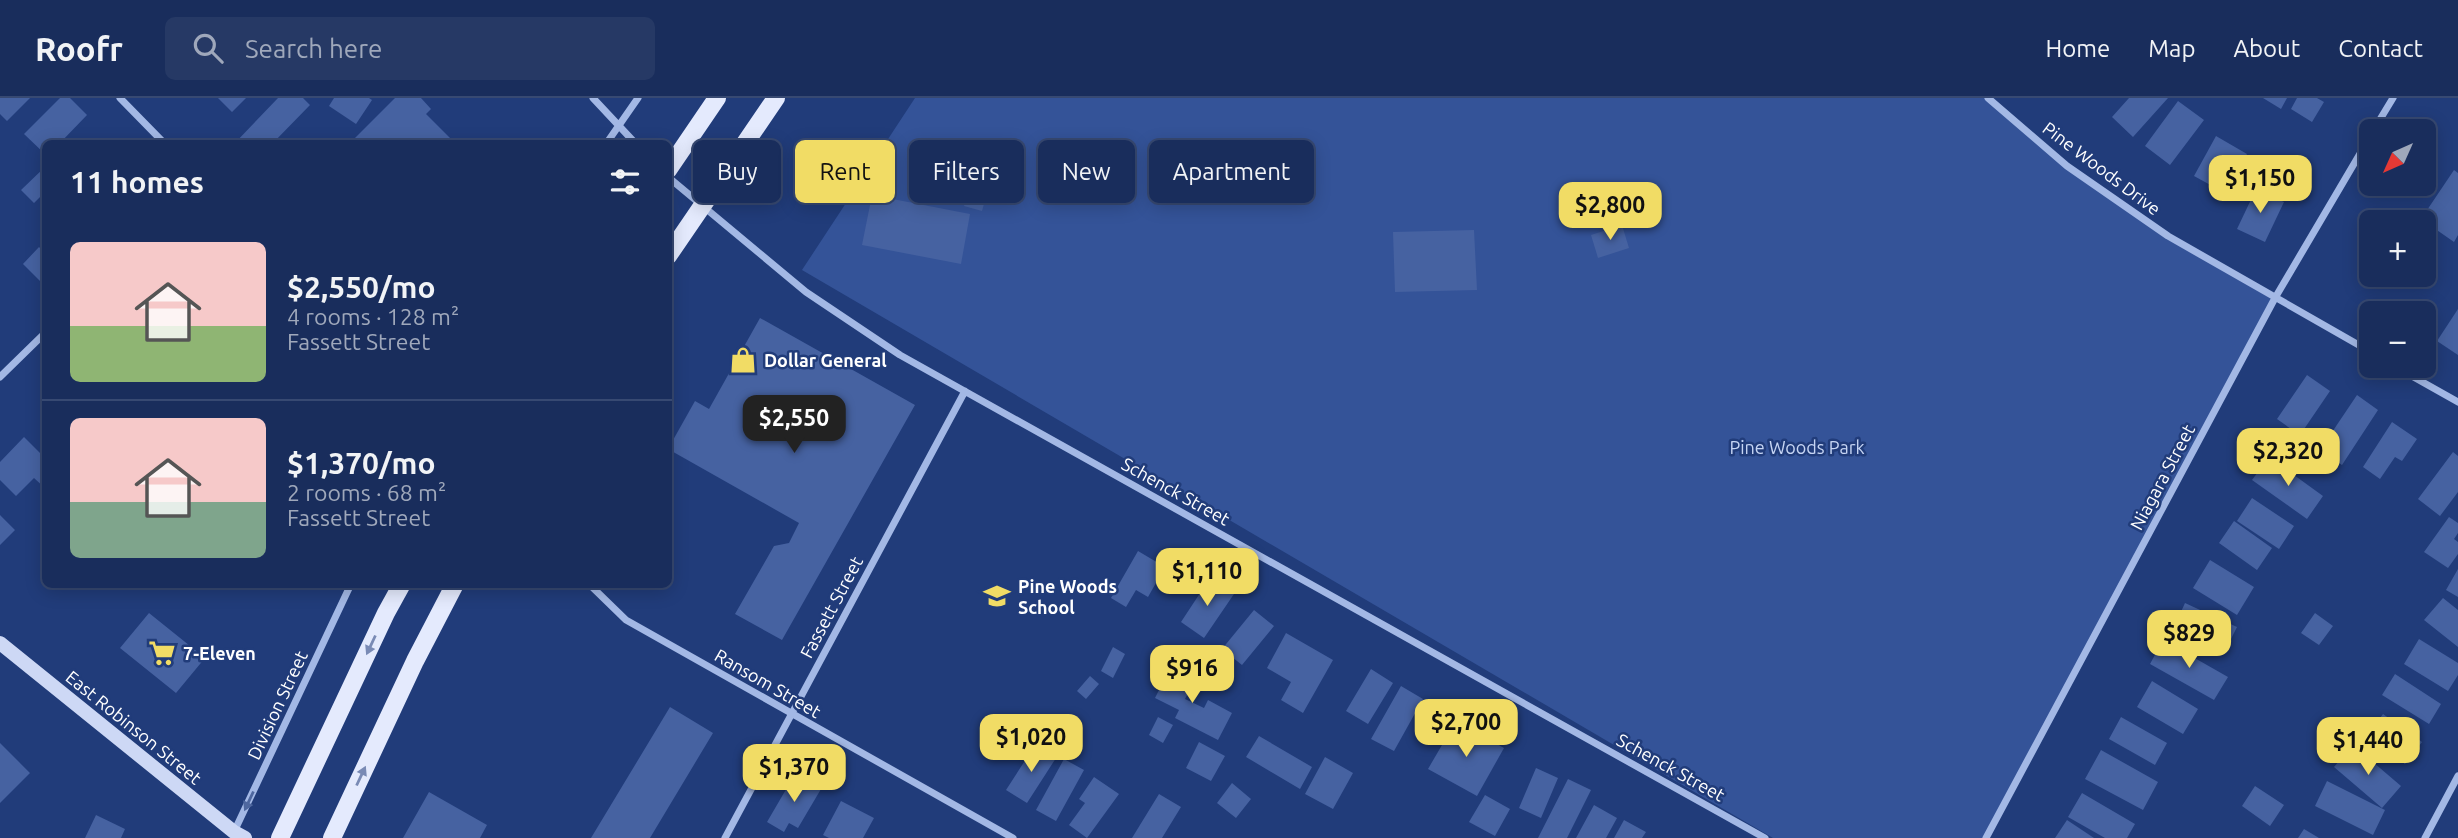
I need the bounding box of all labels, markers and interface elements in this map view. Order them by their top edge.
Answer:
search box [165,17,655,80]
icon: search [189,29,227,67]
text: Roofr [35,30,123,67]
text: Search here [245,34,382,63]
text: Home [2045,35,2110,62]
text: Map [2148,35,2195,62]
text: About [2233,35,2300,62]
text: Contact [2338,35,2423,62]
street label: Pine Woods Drive [2039,117,2165,219]
north arrow [2359,119,2436,196]
map controls [2359,119,2436,378]
chip: Buy [693,140,781,203]
chip: Rent [795,140,895,203]
chip: Filters [909,140,1024,203]
chip: New [1038,140,1135,203]
chip: Apartment [1149,140,1314,203]
pin: $1,150 [2203,156,2317,215]
icon: filters [606,163,644,201]
text: 11 homes [70,165,204,199]
text: $1,150 [2225,165,2295,190]
pin: $2,800 [1553,183,1667,242]
text: $2,800 [1575,192,1645,217]
button: + [2359,210,2436,287]
icon: home [126,270,210,354]
text: $2,550/mo [287,270,436,304]
button: − [2359,301,2436,378]
text: 4 rooms · 128 m² [287,304,459,329]
text: Fassett Street [287,329,430,354]
shop icon: Dollar General [728,345,758,375]
place label: Dollar General [764,350,887,370]
pin: $2,550 [737,396,851,455]
text: $2,550 [759,405,829,430]
street label: Niagara Street [2126,421,2198,533]
pin: $2,320 [2231,428,2345,488]
park label: Pine Woods Park [1729,437,1865,457]
text: $2,320 [2253,438,2323,463]
icon: home [126,446,210,530]
text: $1,370/mo [287,446,436,480]
street label: Schenck Street [1119,453,1233,529]
text: 2 rooms · 68 m² [287,480,446,505]
text: Fassett Street [287,505,430,530]
pin: $1,110 [1150,548,1264,608]
street label: Fassett Street [796,553,866,661]
text: $1,110 [1172,558,1242,583]
place label: Pine Woods School [1018,576,1117,617]
school or university icon: Pine Woods School [982,581,1012,611]
pin: $829 [2148,610,2230,670]
text: $829 [2163,620,2215,645]
one-way arrow [365,635,376,655]
supermarket icon: 7-Eleven [147,638,177,668]
place label: 7-Eleven [183,643,256,663]
street label: Ransom Street [711,645,825,721]
pin: $916 [1151,646,1233,705]
street label: Division Street [243,647,311,763]
text: $916 [1166,655,1218,680]
street label: East Robinson Street [62,666,206,788]
pin: $2,700 [1409,700,1523,759]
text: $2,700 [1431,709,1501,734]
pin: $1,020 [974,714,1088,774]
pin: $1,440 [2311,718,2425,777]
text: $1,020 [996,724,1066,749]
text: $1,440 [2333,727,2403,752]
street label: Schenck Street [1614,729,1728,805]
pin: $1,370 [737,744,851,804]
text: $1,370 [759,754,829,779]
one-way arrow [356,766,367,786]
one-way arrow [243,791,254,811]

